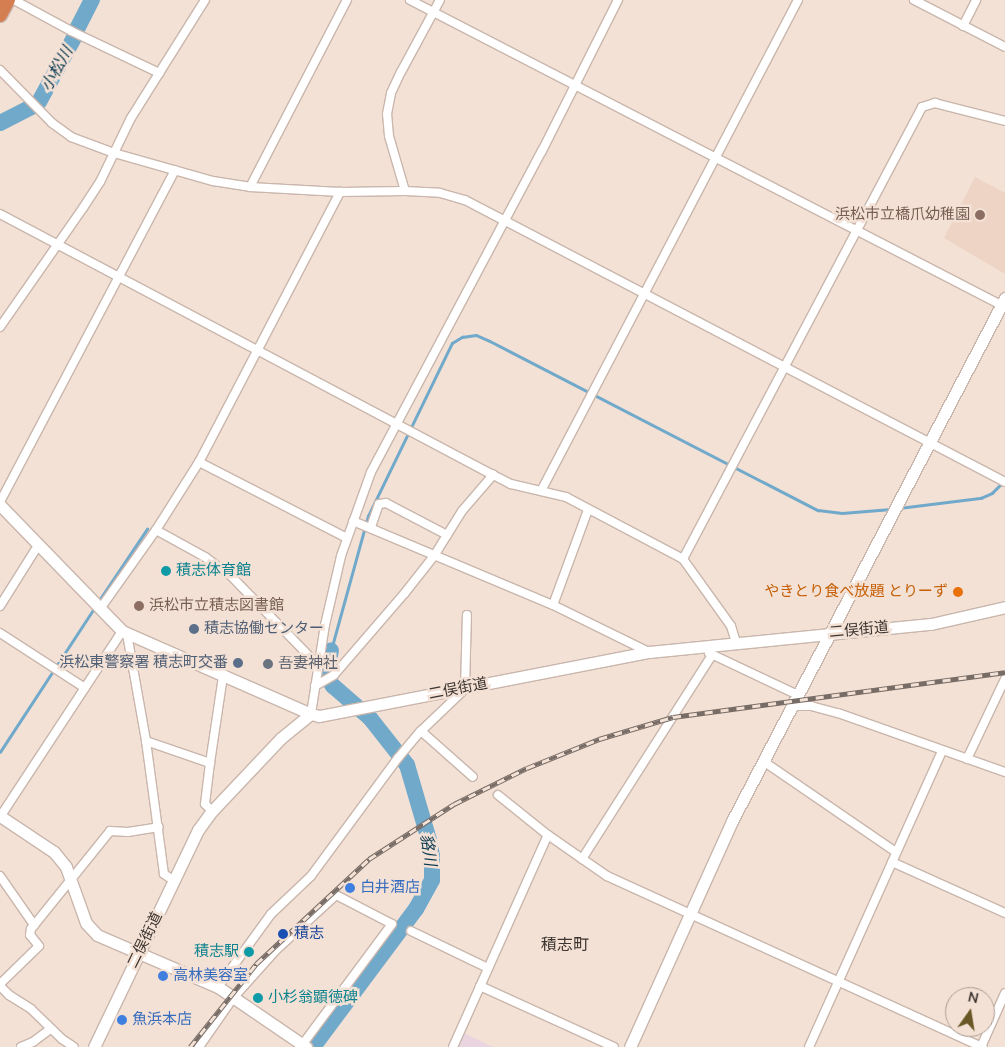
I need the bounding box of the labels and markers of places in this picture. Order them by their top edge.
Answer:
place label: 浜松市立橋爪幼稚園 [835,206,970,224]
marker: 浜松市立橋爪幼稚園 [974,209,986,221]
place label: 積志体育館 [176,562,251,580]
marker: 積志体育館 [160,565,172,577]
place label: やきとり食べ放題 とりーず [764,583,948,601]
marker: やきとり食べ放題 とりーず [952,586,964,598]
place label: 浜松市立積志図書館 [149,597,284,615]
marker: 浜松市立積志図書館 [133,600,145,612]
place label: 積志協働センター [204,620,324,638]
marker: 積志協働センター [188,623,200,635]
place label: 浜松東警察署 積志町交番 [59,654,228,672]
place label: 吾妻神社 [278,655,338,673]
marker: 浜松東警察署 積志町交番 [232,657,244,669]
marker: 吾妻神社 [262,658,274,670]
place label: 白井酒店 [360,879,420,897]
marker: 白井酒店 [344,882,356,894]
place label: 積志 [294,925,324,943]
marker: 積志 [276,927,290,941]
place label: 積志駅 [194,943,239,961]
marker: 積志駅 [243,946,255,958]
place label: 高林美容室 [173,967,248,985]
marker: 高林美容室 [157,970,169,982]
place label: 小杉翁顕徳碑 [268,989,358,1007]
marker: 小杉翁顕徳碑 [252,992,264,1004]
place label: 魚浜本店 [132,1011,192,1029]
marker: 魚浜本店 [116,1014,128,1026]

